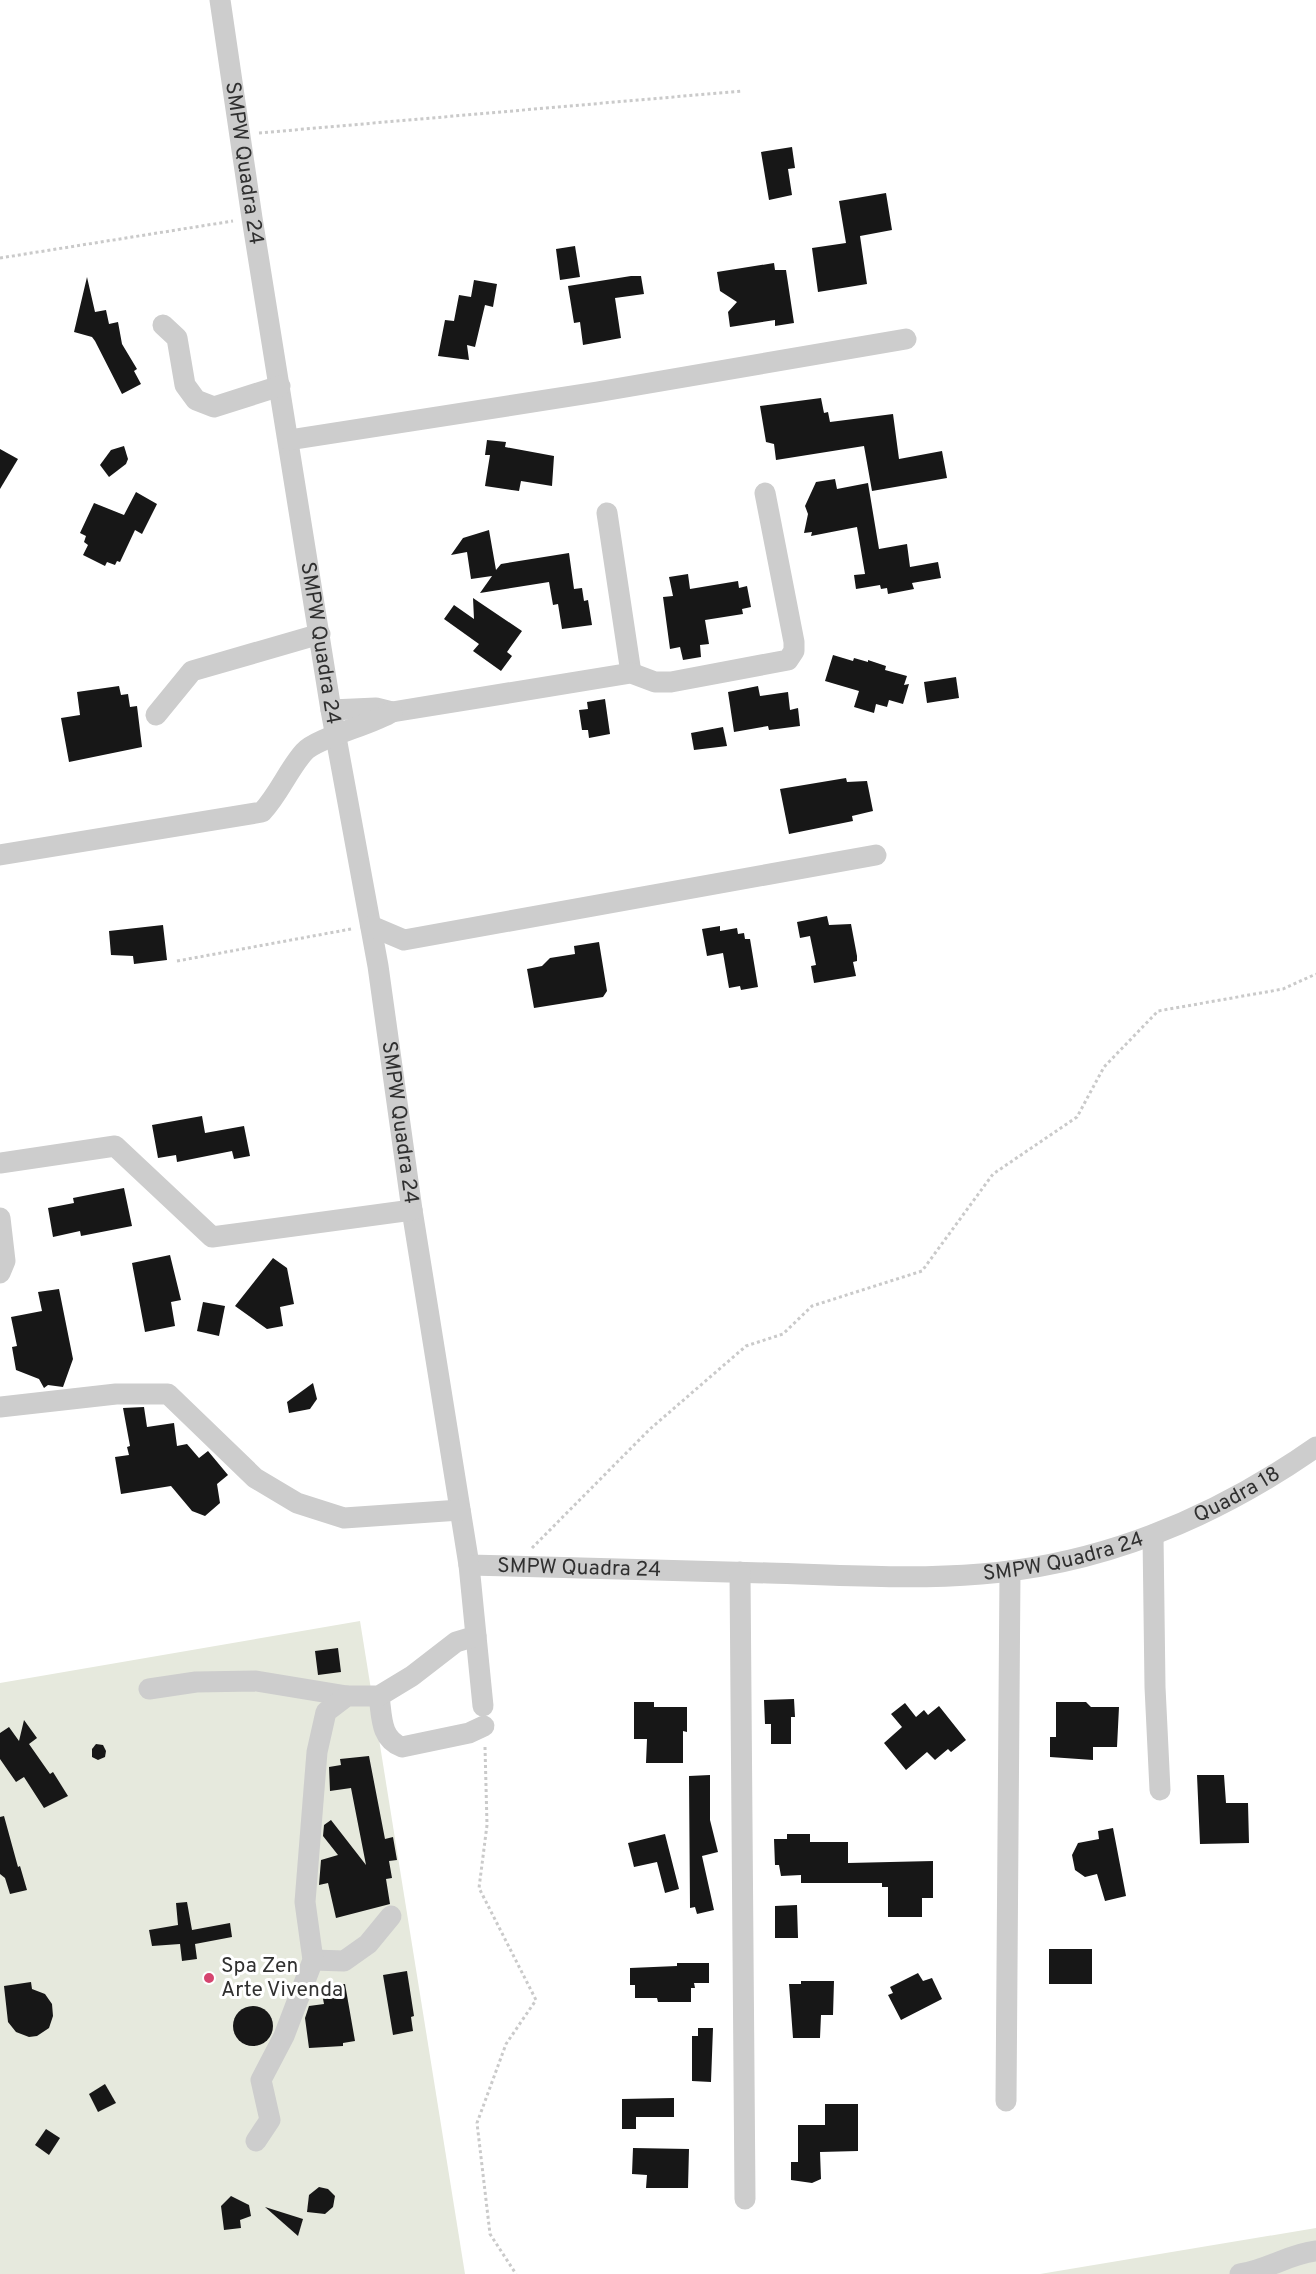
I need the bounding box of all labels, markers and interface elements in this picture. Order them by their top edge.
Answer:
street label: SMPW Quadra 24 [219,80,270,247]
street label: SMPW Quadra 24 [294,560,347,727]
street label: SMPW Quadra 24 [375,1039,425,1206]
street label: Quadra 18 [1189,1460,1285,1529]
street label: SMPW Quadra 24 [982,1526,1147,1587]
street label: SMPW Quadra 24 [497,1552,662,1584]
place label: Spa Zen Arte Vivenda [221,1953,343,2004]
marker: Spa Zen Arte Vivenda [202,1971,216,1985]

